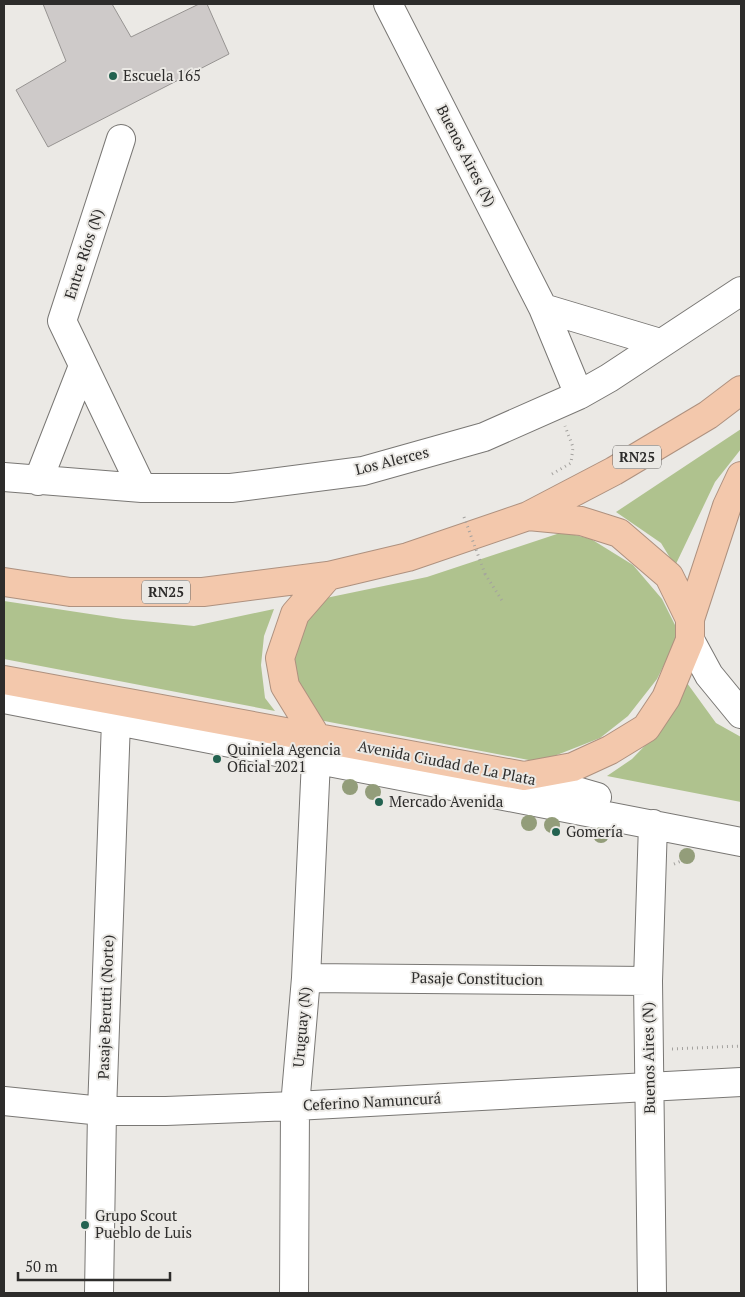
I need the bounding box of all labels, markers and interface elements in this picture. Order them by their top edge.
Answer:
place label: Escuela 165 [123,65,201,85]
marker: Escuela 165 [107,70,119,82]
street label: Buenos Aires (N) [433,101,501,210]
street label: Entre Ríos (N) [59,206,107,301]
street label: Los Alerces [353,441,431,479]
road number: RN25 [613,446,661,468]
road number: RN25 [142,580,190,604]
street label: Avenida Ciudad de La Plata [357,735,538,789]
place label: Quiniela Agencia Oficial 2021 [227,739,341,776]
marker: Quiniela Agencia Oficial 2021 [211,753,223,765]
place label: Mercado Avenida [389,791,504,811]
marker: Mercado Avenida [373,796,385,808]
place label: Gomería [566,821,623,841]
marker: Gomería [550,826,562,838]
street label: Pasaje Berutti (Norte) [92,934,118,1080]
street label: Pasaje Constitucion [411,967,543,989]
street label: Uruguay (N) [288,986,314,1068]
street label: Buenos Aires (N) [637,1002,659,1114]
street label: Ceferino Namuncurá [302,1087,442,1115]
place label: Grupo Scout Pueblo de Luis [95,1205,192,1242]
marker: Grupo Scout Pueblo de Luis [79,1219,91,1231]
scale bar [18,1250,170,1282]
text: 50 m [25,1256,58,1276]

